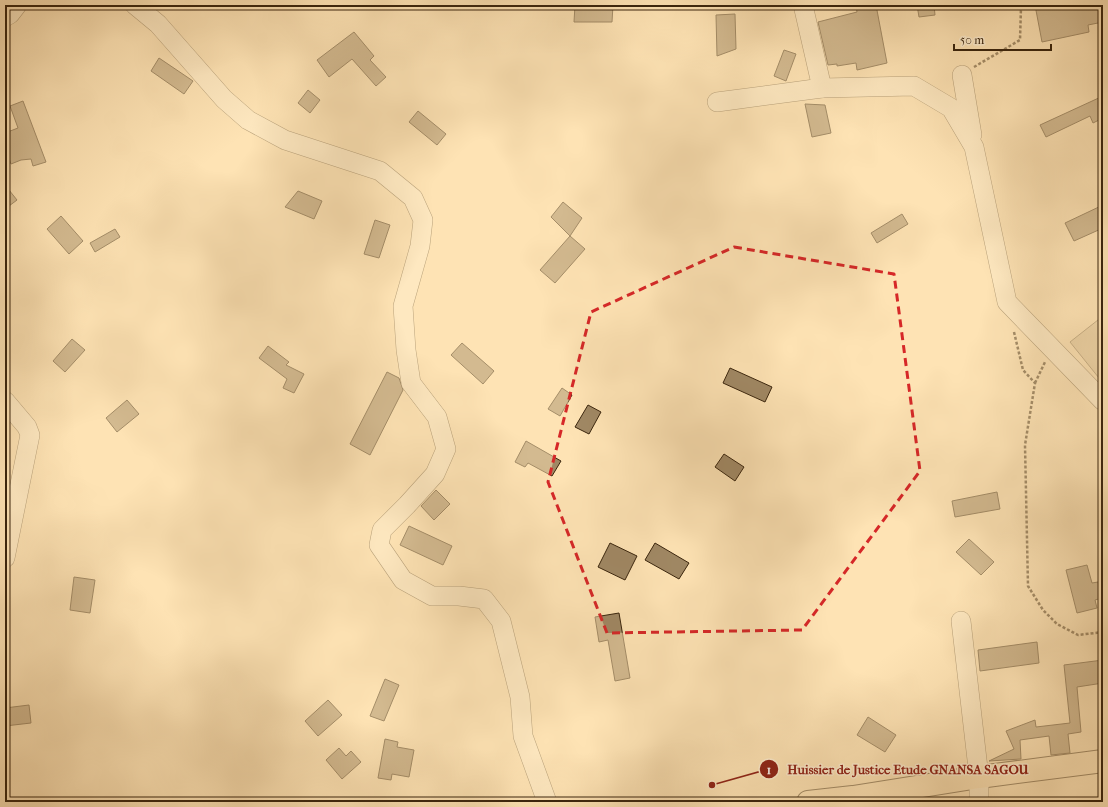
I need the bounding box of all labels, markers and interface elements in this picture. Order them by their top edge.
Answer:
scale bar [954,26,1051,52]
text: 50 m [960,33,984,47]
callout: Huissier de Justice Etude GNANSA SAGOU [759,757,1036,782]
text: Huissier de Justice Etude GNANSA SAGOU [787,762,1030,778]
text: 1 [767,763,771,777]

